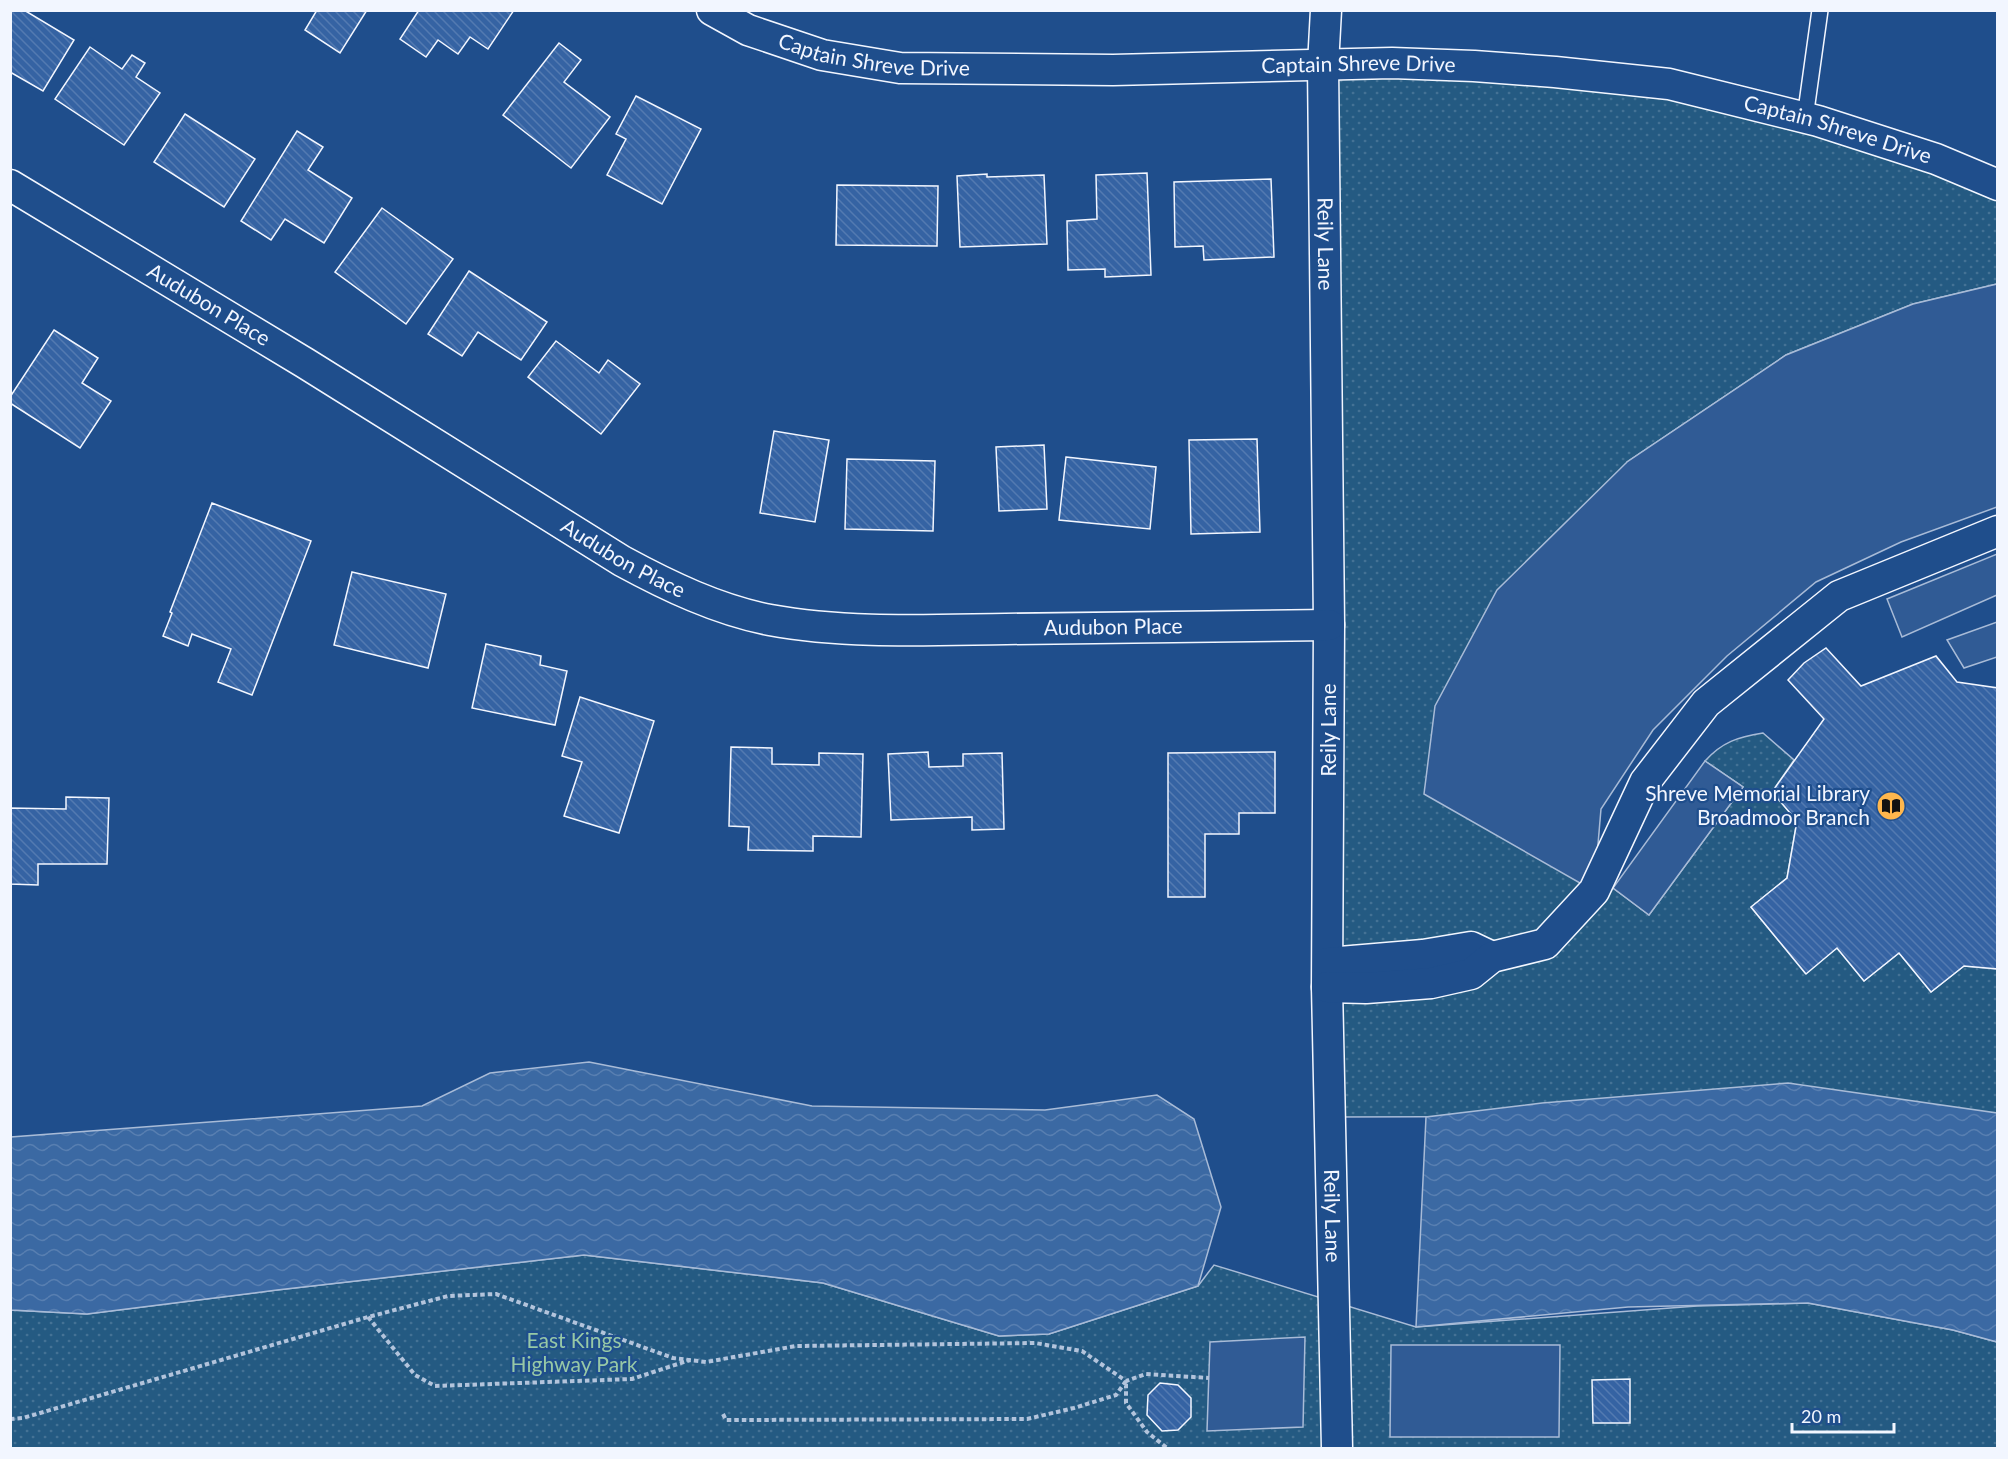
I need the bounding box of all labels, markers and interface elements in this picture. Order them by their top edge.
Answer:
street label: Captain Shreve Drive [775,27,970,80]
street label: Captain Shreve Drive [1261,49,1456,77]
street label: Captain Shreve Drive [1742,89,1935,168]
street label: Reily Lane [1313,197,1339,291]
street label: Audubon Place [144,257,275,350]
street label: Audubon Place [557,512,690,602]
street label: Audubon Place [1043,612,1183,639]
street label: Reily Lane [1315,683,1340,777]
place label: Shreve Memorial Library Broadmoor Branch [1645,780,1870,829]
library icon: Shreve Memorial Library Broadmoor Branch [1875,790,1907,822]
street label: Reily Lane [1320,1169,1347,1263]
park label: East Kings Highway Park [511,1327,638,1376]
scale bar [1792,1396,1894,1434]
text: 20 m [1801,1405,1841,1427]

